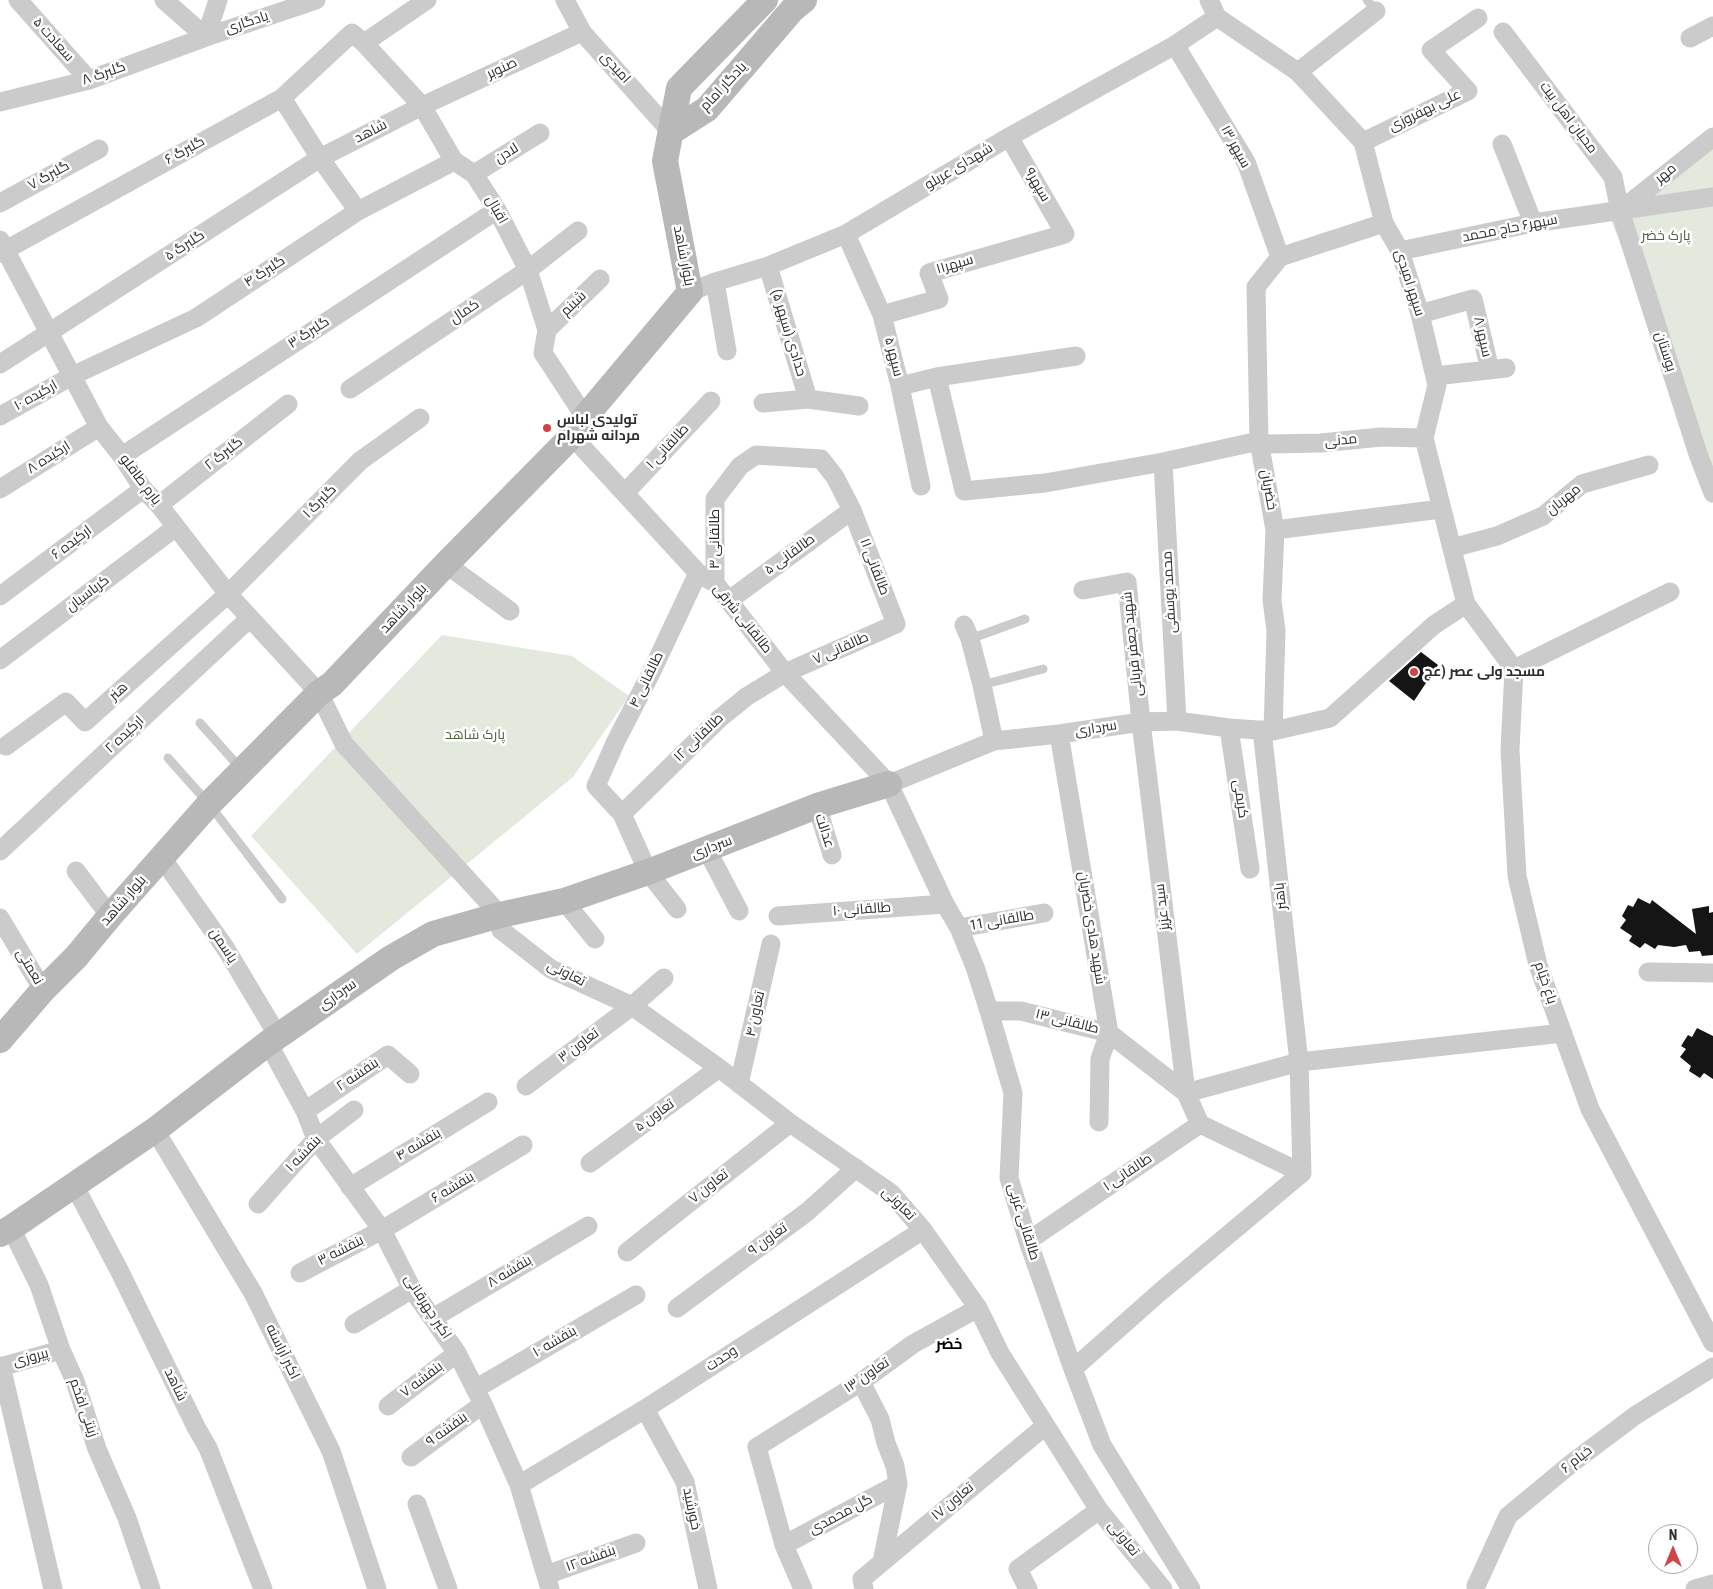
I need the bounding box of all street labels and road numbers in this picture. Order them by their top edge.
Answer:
street label: یادگاری [223,8,271,38]
street label: سعادت ۵ [29,15,77,65]
street label: امیدی [596,49,634,87]
street label: صنوبر [484,55,520,83]
street label: گلبرگ ۸ [80,59,128,89]
street label: یادگار امام [697,59,751,115]
street label: محبان اهل بیت [1536,79,1600,157]
street label: علی بهفروزی [1386,86,1464,136]
street label: شاهد [352,117,390,147]
street label: سپهر ۱۳ [1216,123,1254,171]
street label: گلبرگ ۶ [162,133,208,169]
street label: لادن [492,140,522,168]
street label: شهدای عربلو [922,140,996,194]
street label: گلبرگ ۷ [25,158,73,194]
street label: مهر [1652,160,1680,188]
street label: سپهر۹ [1021,165,1053,205]
street label: اقبال [481,193,511,227]
street label: سپهر۶ حاج محمد [1461,212,1559,246]
street label: بلوار شاهد [669,224,697,288]
street label: گلبرگ ۵ [162,227,208,265]
street label: سپهر امیدی [1390,247,1428,319]
street label: سپهر۱۱ [935,252,975,278]
street label: گلبرگ ۴ [241,253,289,291]
street label: حدادی (سپهر ۵) [767,287,809,379]
street label: شبنم [558,288,590,320]
street label: کمال [447,296,483,328]
street label: گلبرگ ۳ [285,314,333,352]
street label: سپهر ۸ [1469,315,1495,359]
street label: بوستان [1651,330,1679,374]
street label: سپهر ۵ [880,336,906,378]
street label: ارکیده ۱۰ [11,377,61,415]
street label: طالقانی ۱ [643,421,693,473]
street label: مدنی [1324,431,1358,451]
street label: گلبرگ ۲ [202,434,246,474]
street label: ارکیده ۸ [24,438,74,478]
street label: یارم طاقلو [116,451,164,509]
street label: خضریان [1256,469,1280,511]
street label: مهربان [1543,481,1585,519]
street label: گلبرگ ۱ [300,482,340,522]
street label: طالقانی ۳ [707,509,723,569]
street label: ارکیده ۶ [49,522,95,564]
street label: طالقانی ۵ [761,531,819,579]
street label: طالقانی ۱۱ [856,536,892,598]
street label: محمد یوسفی [1159,550,1181,634]
street label: کرباسیان [63,572,113,616]
street label: بلوار شاهد [377,581,431,637]
street label: طالقانی شرقی [709,581,775,657]
street label: شهید جعفر قربانی [1119,591,1147,697]
street label: طالقانی ۷ [810,629,872,669]
street label: طالقانی ۴ [626,649,668,711]
street label: هنر [106,679,132,705]
street label: طالقانی ۱۲ [671,710,727,766]
street label: ارکیده ۲ [102,713,148,757]
street label: سرداری [1074,717,1118,741]
street label: کریمی [1229,779,1251,819]
street label: عدالت [811,812,837,850]
street label: سرداری [689,833,735,863]
street label: شهید هادی خضریان [1074,870,1108,986]
street label: بلوار شاهد [98,872,150,930]
street label: باهنر [1271,882,1291,910]
street label: سید عزیز [1152,883,1174,931]
street label: طالقانی ۱۰ [832,900,892,920]
street label: طالقانی 11 [969,907,1035,935]
street label: یاسمن [205,925,241,967]
street label: نعمتی [12,946,46,988]
street label: تعاونی [544,957,588,991]
street label: باغ خیّام [1530,960,1560,1006]
street label: سرداری [316,976,360,1014]
street label: تعاون ۴ [743,990,769,1038]
street label: طالقانی ۱۳ [1034,1006,1100,1038]
street label: تعاون ۳ [555,1025,603,1067]
street label: بنفشه ۲ [334,1055,382,1095]
street label: تعاون ۵ [632,1096,678,1136]
street label: بنفشه ۴ [393,1125,445,1165]
street label: بنفشه ۱ [283,1132,325,1176]
street label: طالقانی ۱ [1100,1151,1156,1195]
street label: تعاون ۷ [686,1166,732,1208]
street label: بنفشه ۶ [429,1169,477,1207]
street label: طالقانی غربی [1003,1182,1043,1262]
street label: تعاونی [878,1184,918,1224]
street label: تعاون ۹ [745,1220,791,1260]
street label: بنفشه ۳ [315,1232,367,1270]
street label: بنفشه ۸ [485,1252,535,1292]
street label: اکبر چهرقانی [400,1271,454,1343]
street label: اکبر آراسته [262,1322,302,1382]
street label: بنفشه ۱۰ [530,1323,580,1361]
street label: وحدت [703,1343,741,1375]
street label: پیروزی [11,1345,51,1371]
street label: تعاون ۱۳ [841,1355,893,1397]
street label: بنفشه ۷ [397,1359,447,1401]
street label: شاهد [160,1366,190,1404]
street label: زینتی افخم [65,1376,101,1440]
street label: بنفشه ۹ [423,1409,471,1451]
street label: خیام ۶ [1558,1443,1596,1477]
street label: تعاون ۱۷ [928,1479,978,1525]
street label: خورشید [678,1486,704,1532]
street label: گل محمدی [806,1491,876,1539]
street label: تعاونی [1104,1518,1142,1560]
street label: بنفشه ۱۲ [564,1542,618,1576]

